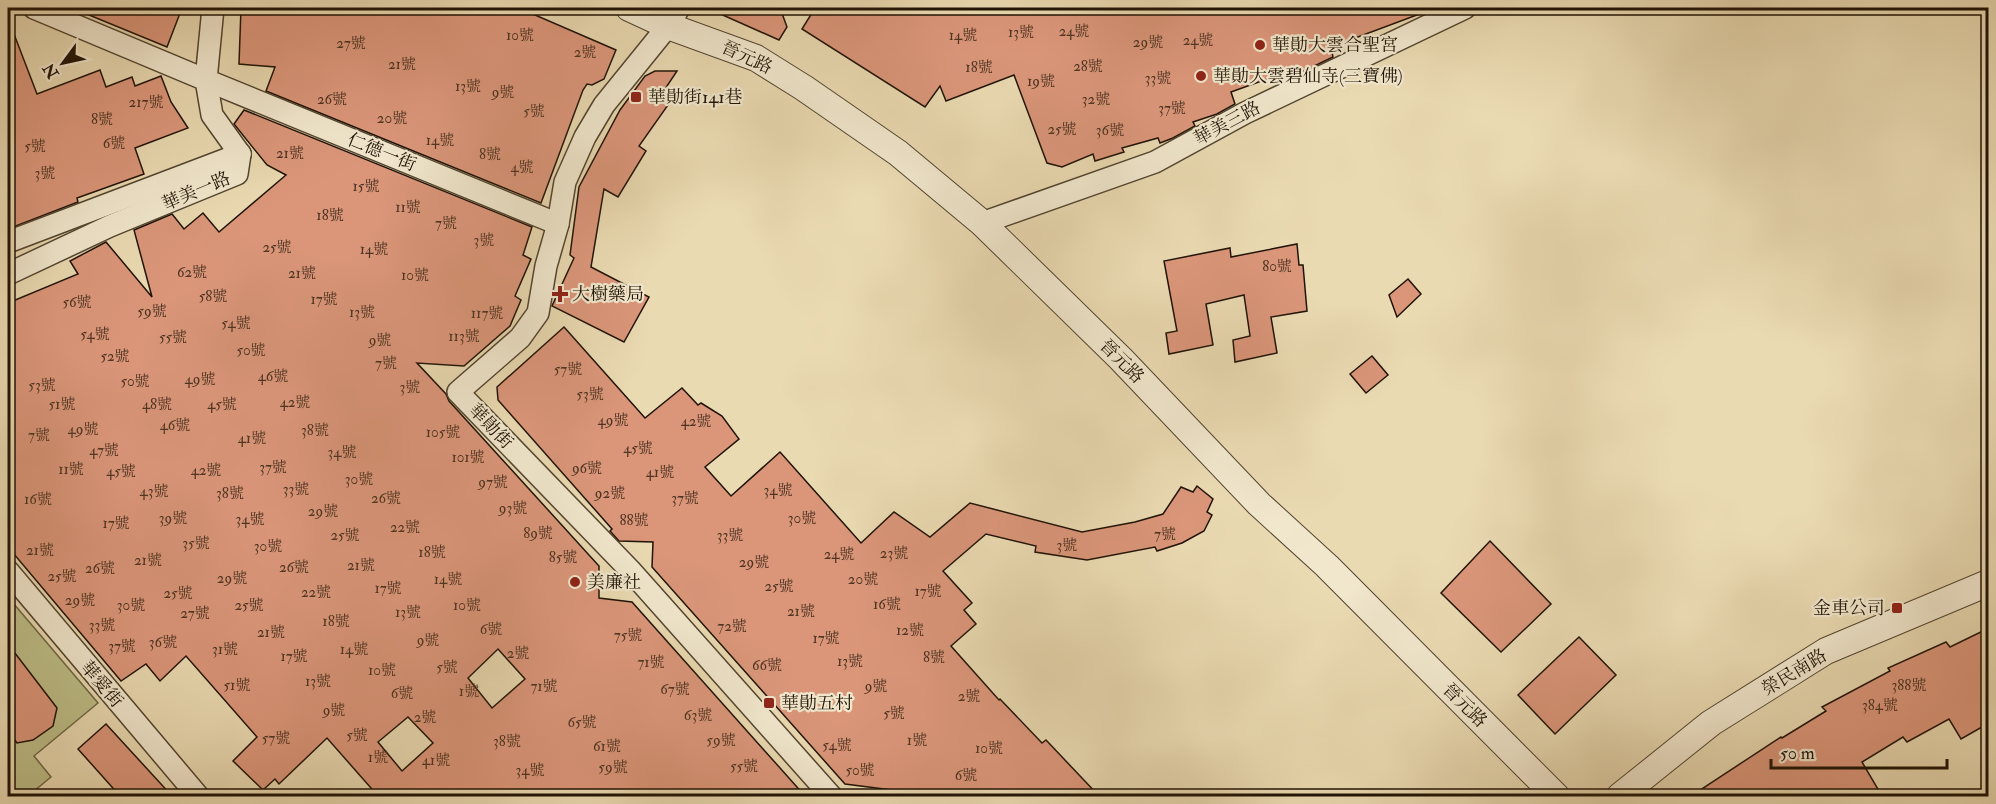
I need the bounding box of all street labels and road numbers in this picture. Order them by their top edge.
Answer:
street label: 晉元路 [717,36,776,79]
street label: 華美三路 [1190,96,1264,150]
street label: 仁德一街 [344,128,419,177]
street label: 華美一路 [159,167,234,216]
street label: 晉元路 [1094,334,1149,389]
street label: 華勛街 [464,399,518,454]
street label: 榮民南路 [1757,644,1831,701]
street label: 華愛街 [75,656,128,712]
street label: 晉元路 [1437,678,1492,733]

